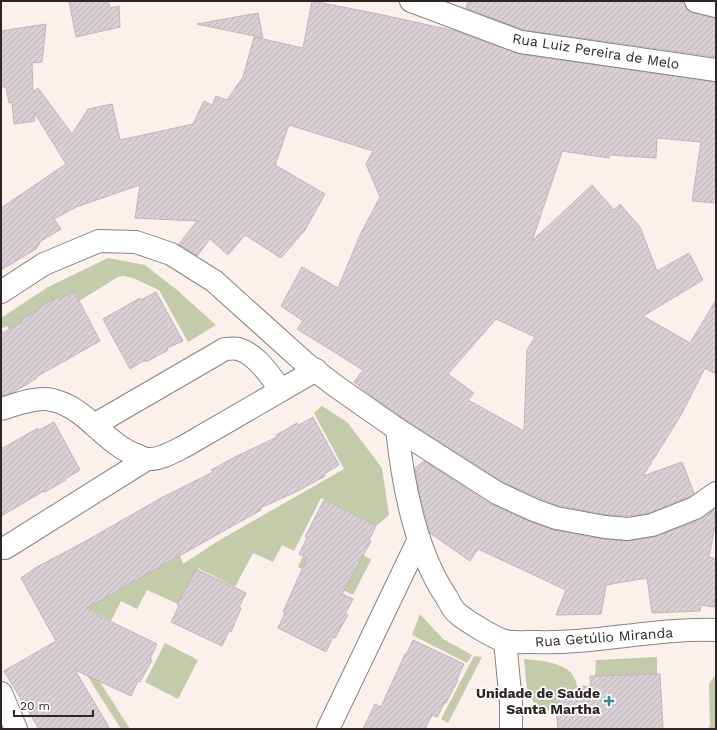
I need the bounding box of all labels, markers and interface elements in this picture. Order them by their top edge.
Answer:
street label: Rua Luiz Pereira de Melo [511,30,681,72]
street label: Rua Getúlio Miranda [534,624,674,650]
place label: Unidade de Saúde Santa Martha [476,685,601,717]
scale bar [14,692,93,718]
marker: Unidade de Saúde Santa Martha [603,695,615,707]
text: 20 m [20,699,50,713]

